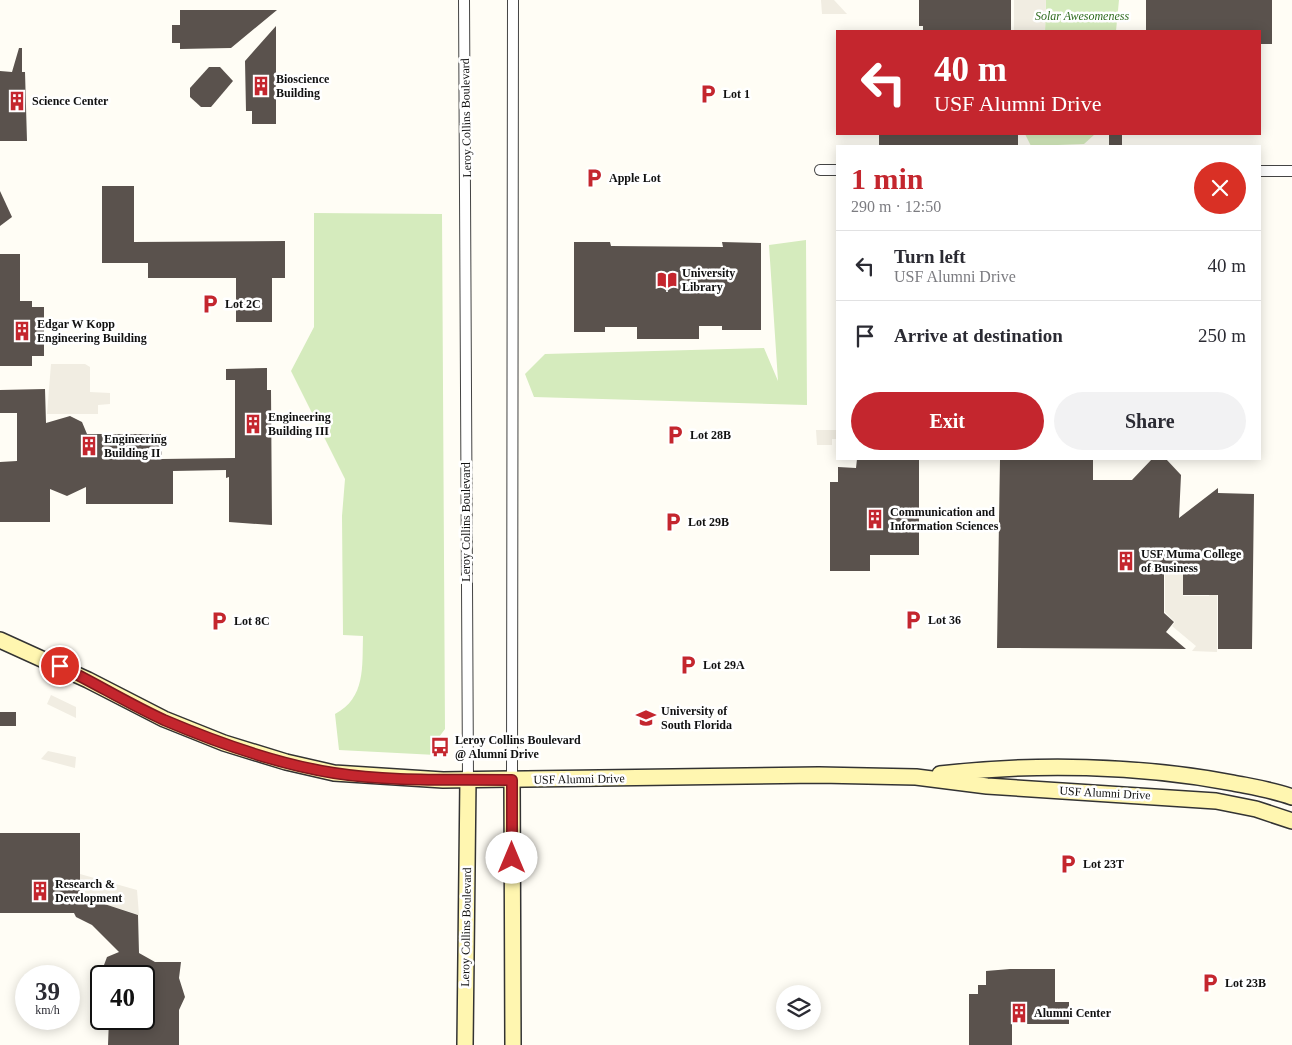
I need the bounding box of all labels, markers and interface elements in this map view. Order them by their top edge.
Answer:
park label: Solar Awesomeness [1035,9,1129,23]
icon: left [851,50,916,115]
text: 40 m [934,50,1007,89]
street label: Leroy Collins Boulevard [458,58,474,178]
place label: Bioscience Building [276,72,330,100]
building icon: Bioscience Building [250,75,272,97]
parking icon: Lot 1 [697,83,719,105]
place label: Lot 1 [723,87,750,101]
building icon: Science Center [6,90,28,112]
text: USF Alumni Drive [934,91,1101,116]
place label: Science Center [32,94,109,108]
text: 1 min [851,162,924,195]
button: close [1194,162,1246,214]
parking icon: Apple Lot [583,167,605,189]
place label: Apple Lot [609,171,661,185]
text: 290 m · 12:50 [851,198,941,215]
text: Turn left [894,246,966,267]
icon: left [851,252,879,280]
text: 40 m [1207,255,1246,276]
place label: University Library [682,266,735,294]
text: USF Alumni Drive [894,268,1016,285]
library icon: University Library [656,269,678,291]
parking icon: Lot 2C [199,293,221,315]
place label: Lot 2C [225,297,261,311]
place label: Edgar W Kopp Engineering Building [37,317,147,345]
building icon: Edgar W Kopp Engineering Building [11,320,33,342]
icon: arrive [851,322,879,350]
text: Arrive at destination [894,325,1063,346]
text: 250 m [1198,325,1246,346]
button: Exit [851,392,1044,450]
button: Share [1054,392,1246,450]
place label: Engineering Building III [268,410,331,438]
building icon: Engineering Building III [242,413,264,435]
parking icon: Lot 28B [664,424,686,446]
place label: Lot 28B [690,428,731,442]
place label: Engineering Building II [104,432,167,460]
building icon: Engineering Building II [78,435,100,457]
street label: Leroy Collins Boulevard [459,462,473,582]
place label: Communication and Information Sciences [890,505,999,533]
building icon: Communication and Information Sciences [864,508,886,530]
parking icon: Lot 29B [662,511,684,533]
place label: Lot 29B [688,515,729,529]
place label: USF Muma College of Business [1141,547,1242,575]
building icon: USF Muma College of Business [1115,550,1137,572]
parking icon: Lot 36 [902,609,924,631]
parking icon: Lot 8C [208,610,230,632]
place label: Lot 36 [928,613,961,627]
place label: Lot 8C [234,614,270,628]
pin [39,645,81,687]
icon: arrive [46,652,74,680]
parking icon: Lot 29A [677,654,699,676]
place label: Lot 29A [703,658,745,672]
place label: University of South Florida [661,704,732,732]
school or university icon: University of South Florida [635,707,657,729]
place label: Leroy Collins Boulevard @ Alumni Drive [455,733,581,761]
bus stop icon: Leroy Collins Boulevard @ Alumni Drive [429,736,451,758]
street label: USF Alumni Drive [533,771,625,787]
street label: USF Alumni Drive [1059,784,1151,802]
position arrow [485,831,537,883]
parking icon: Lot 23T [1057,853,1079,875]
place label: Lot 23T [1083,857,1124,871]
street label: Leroy Collins Boulevard [458,867,474,987]
place label: Research & Development [55,877,122,905]
building icon: Research & Development [29,880,51,902]
speed limit sign: 40 [90,965,155,1030]
parking icon: Lot 23B [1199,972,1221,994]
place label: Lot 23B [1225,976,1266,990]
text: 39 [35,978,60,1005]
map controls [776,985,821,1030]
button: layers [776,985,821,1030]
building icon: Alumni Center [1008,1002,1030,1024]
text: km/h [35,1003,60,1017]
place label: Alumni Center [1034,1006,1112,1020]

